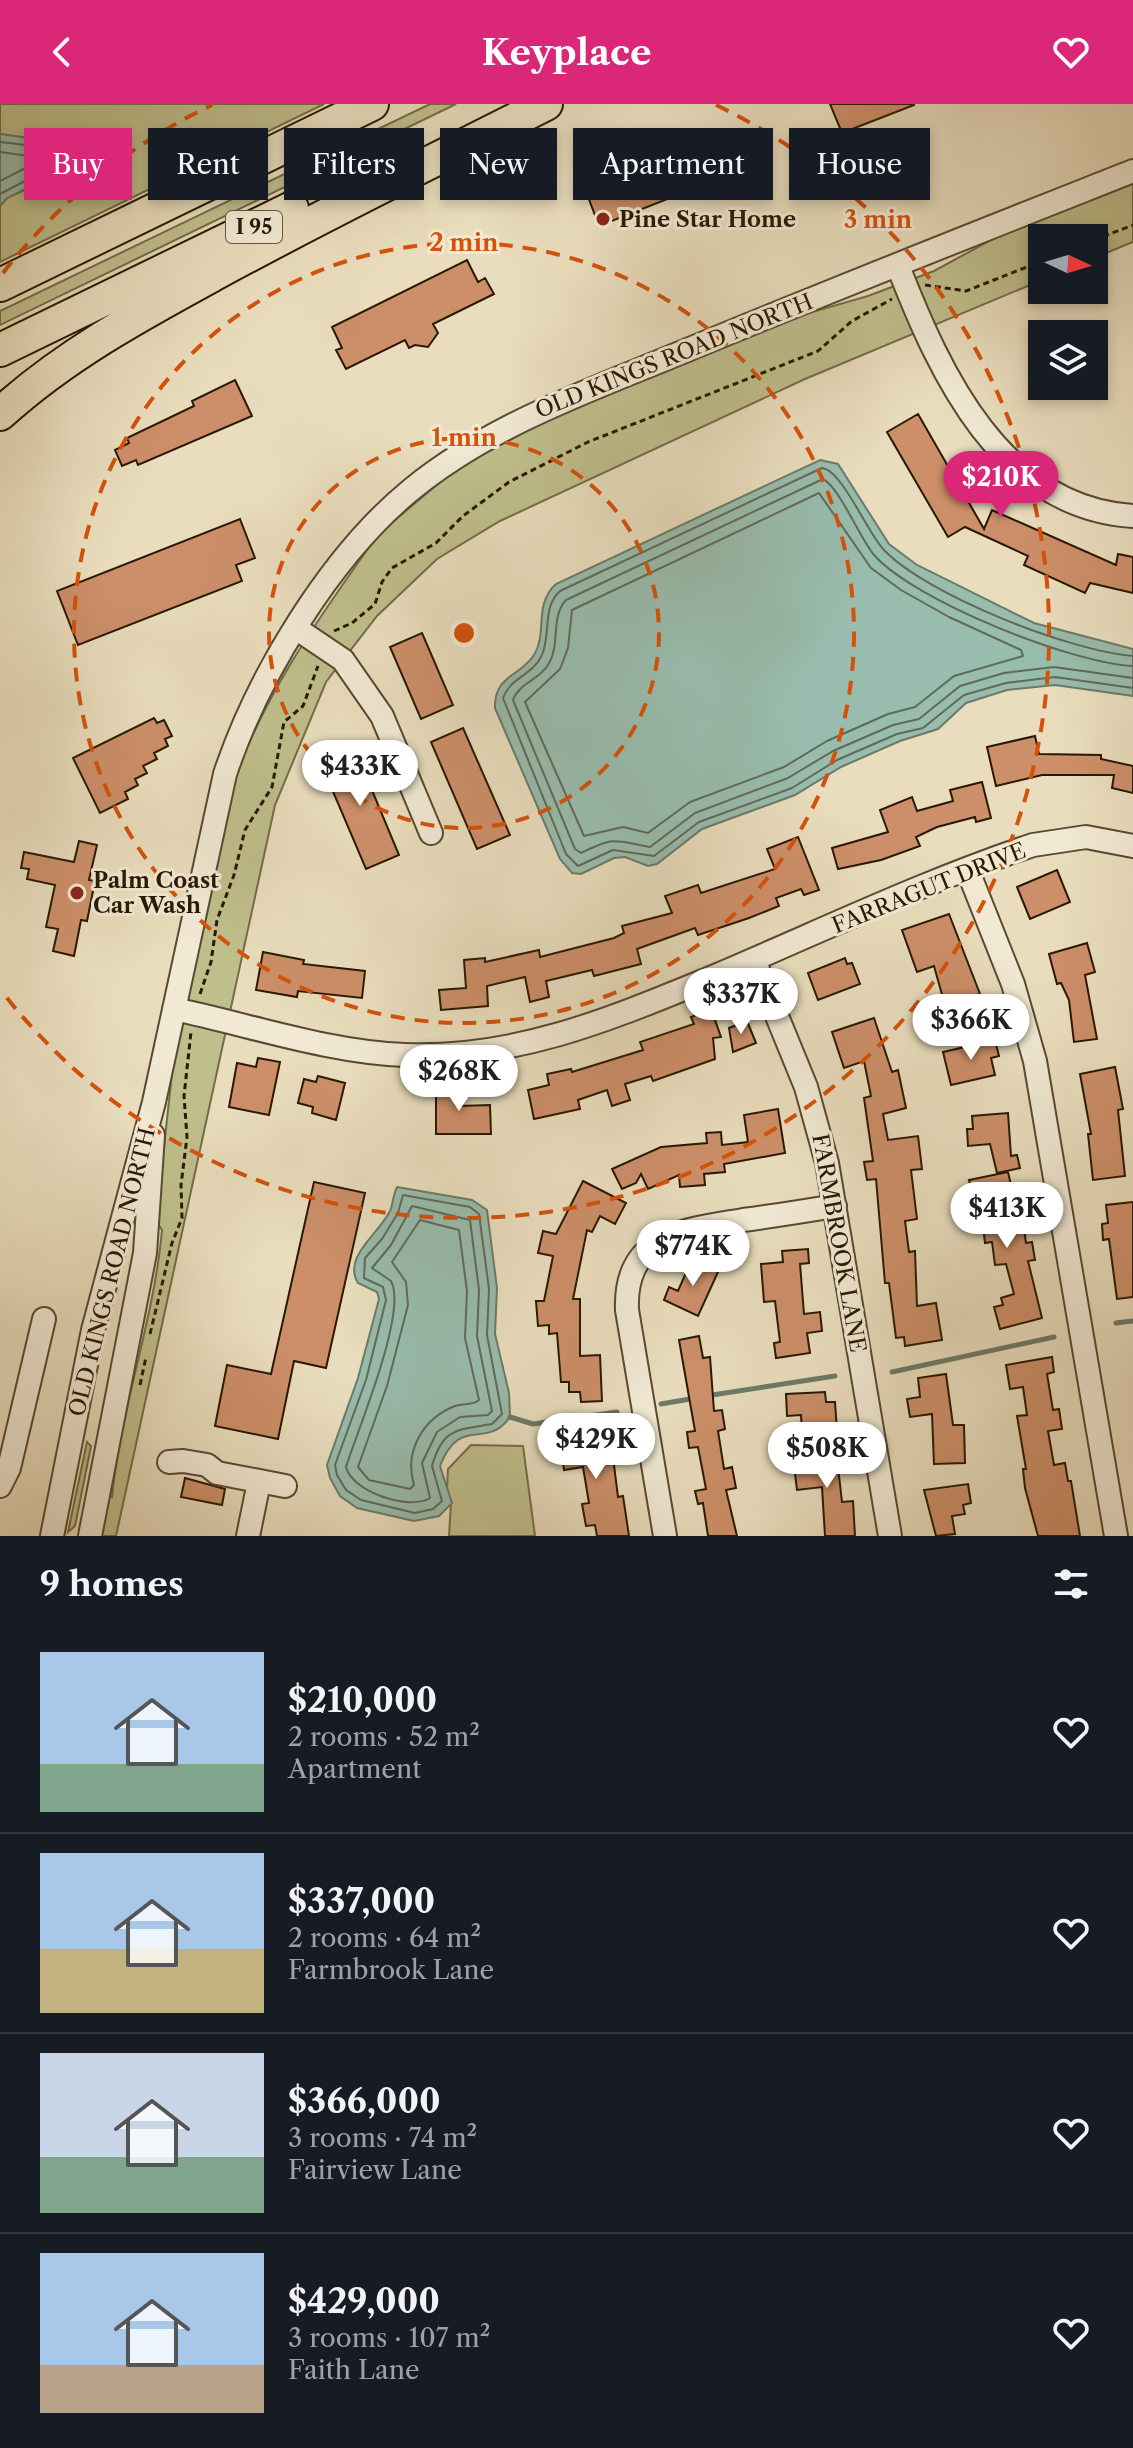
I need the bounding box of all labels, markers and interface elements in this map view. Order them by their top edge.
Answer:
icon: back [40,30,84,74]
text: Keyplace [482,30,651,74]
icon: heart [1049,30,1093,74]
chip: Buy [24,128,132,200]
chip: Rent [148,128,268,200]
chip: Filters [284,128,424,200]
chip: New [440,128,557,200]
chip: Apartment [573,128,773,200]
chip: House [789,128,930,200]
text: 3 min [844,205,913,234]
place label: Pine Star Home [619,206,796,233]
marker: Pine Star Home [594,210,612,228]
road number: I 95 [226,211,282,243]
north arrow [1028,224,1108,304]
map controls [1028,224,1108,400]
text: 2 min [429,228,499,257]
street label: OLD KINGS ROAD NORTH [531,288,817,424]
button: layers [1028,320,1108,400]
text: 1 min [431,423,497,452]
pin: $210K [945,451,1057,519]
text: $210K [962,461,1040,493]
centre of rings [450,619,478,647]
pin: $433K [304,740,416,808]
text: $433K [320,750,400,782]
street label: FARRAGUT DRIVE [828,837,1030,939]
place label: Palm Coast Car Wash [93,867,219,919]
marker: Palm Coast Car Wash [68,884,86,902]
pin: $337K [685,968,797,1036]
text: $337K [702,978,780,1010]
pin: $366K [915,994,1027,1062]
text: $366K [930,1004,1012,1036]
pin: $268K [403,1045,515,1113]
text: $268K [418,1055,500,1087]
street label: OLD KINGS ROAD NORTH [63,1125,161,1419]
street label: FARMBROOK LANE [806,1132,872,1354]
pin: $413K [951,1182,1063,1250]
text: $413K [968,1192,1046,1224]
pin: $774K [637,1220,749,1288]
text: $774K [655,1230,731,1262]
pin: $429K [540,1413,652,1481]
pin: $508K [771,1422,883,1490]
text: $429K [555,1423,637,1455]
text: $508K [786,1432,868,1464]
icon: filters [1049,1562,1093,1606]
text: 9 homes [40,1563,184,1605]
text: $210,000 [288,1679,437,1721]
icon: home [104,1684,200,1780]
icon: heart [1049,1710,1093,1754]
text: 2 rooms · 52 m² [288,1721,480,1753]
text: Apartment [288,1753,421,1785]
text: $337,000 [288,1880,435,1922]
icon: home [104,1885,200,1981]
icon: heart [1049,1911,1093,1955]
text: 2 rooms · 64 m² [288,1922,481,1954]
text: Farmbrook Lane [288,1954,494,1986]
text: $366,000 [288,2080,441,2122]
icon: home [104,2085,200,2181]
icon: heart [1049,2111,1093,2155]
text: 3 rooms · 74 m² [288,2122,477,2154]
text: Fairview Lane [288,2154,462,2186]
text: $429,000 [288,2280,440,2322]
icon: home [104,2285,200,2381]
icon: heart [1049,2311,1093,2355]
text: 3 rooms · 107 m² [288,2322,490,2354]
text: Faith Lane [288,2354,420,2386]

